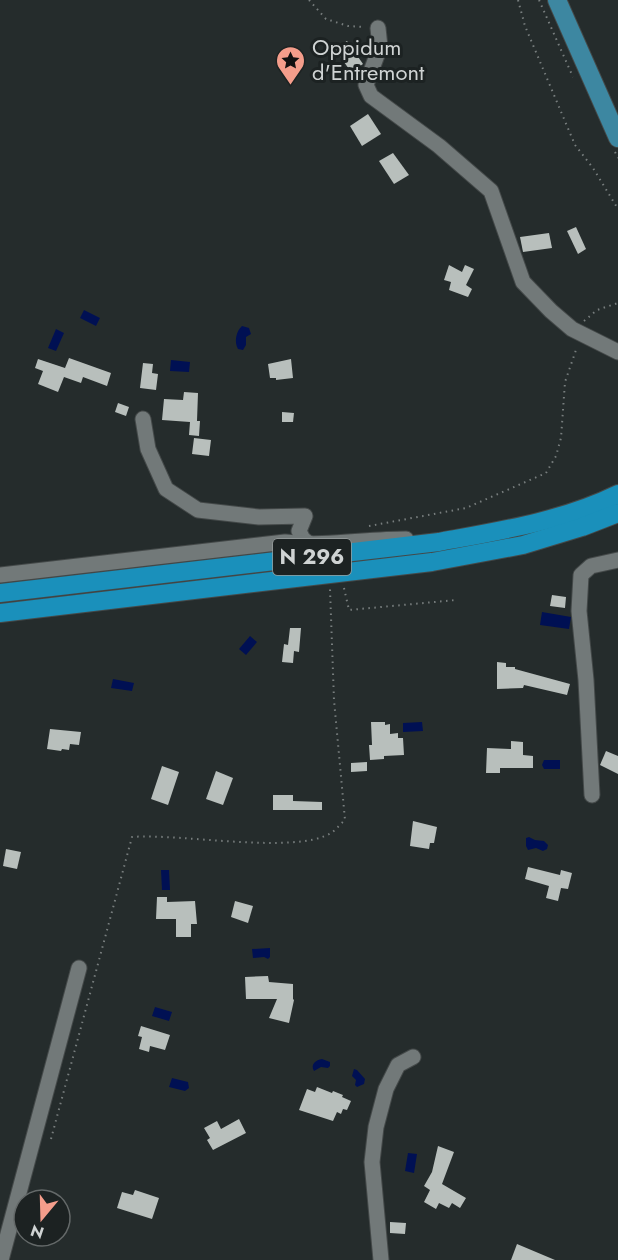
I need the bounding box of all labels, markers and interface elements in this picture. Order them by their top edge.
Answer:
place label: Oppidum d'Entremont [312,31,425,88]
place icon: Oppidum d'Entremont [275,44,307,86]
road number: N 296 [273,539,351,575]
north arrow [12,1188,72,1248]
text: N [28,1219,47,1245]

